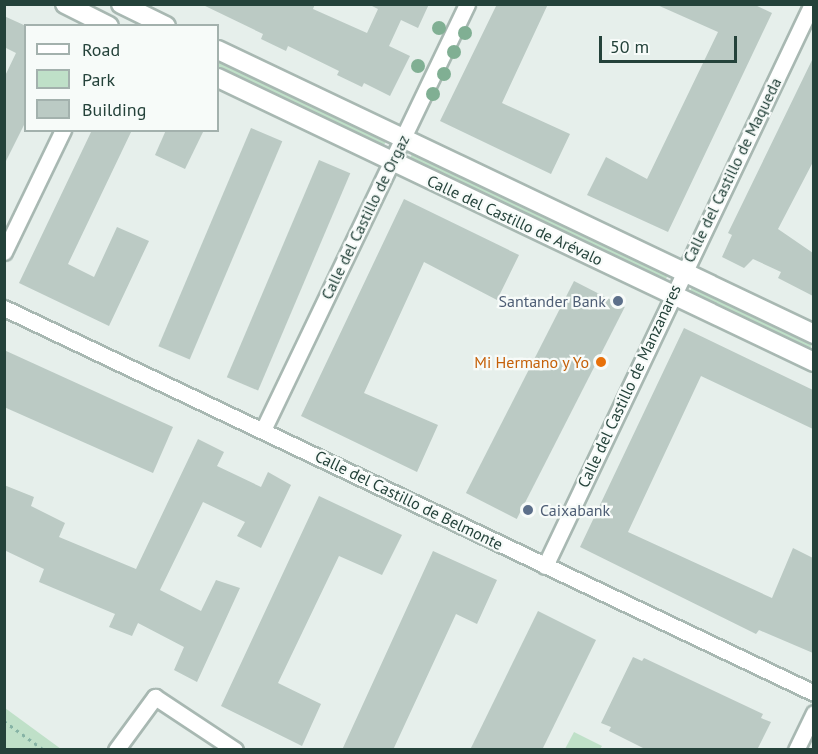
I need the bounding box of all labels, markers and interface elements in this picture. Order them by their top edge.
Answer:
legend [24,24,219,132]
scale bar [602,24,740,62]
text: 50 m [610,35,649,58]
text: Road [82,38,120,61]
text: Park [82,68,115,91]
street label: Calle del Castillo de Maqueda [679,74,785,266]
text: Building [82,98,146,121]
street label: Calle del Castillo de Orgaz [317,132,413,302]
street label: Calle del Castillo de Arévalo [424,171,606,269]
street label: Calle del Castillo de Manzanares [573,281,685,491]
place label: Santander Bank [499,291,606,311]
marker: Santander Bank [611,294,625,308]
place label: Mi Hermano y Yo [473,352,589,372]
marker: Mi Hermano y Yo [594,355,608,369]
street label: Calle del Castillo de Belmonte [312,446,506,554]
place label: Caixabank [540,500,610,520]
marker: Caixabank [521,503,535,517]

